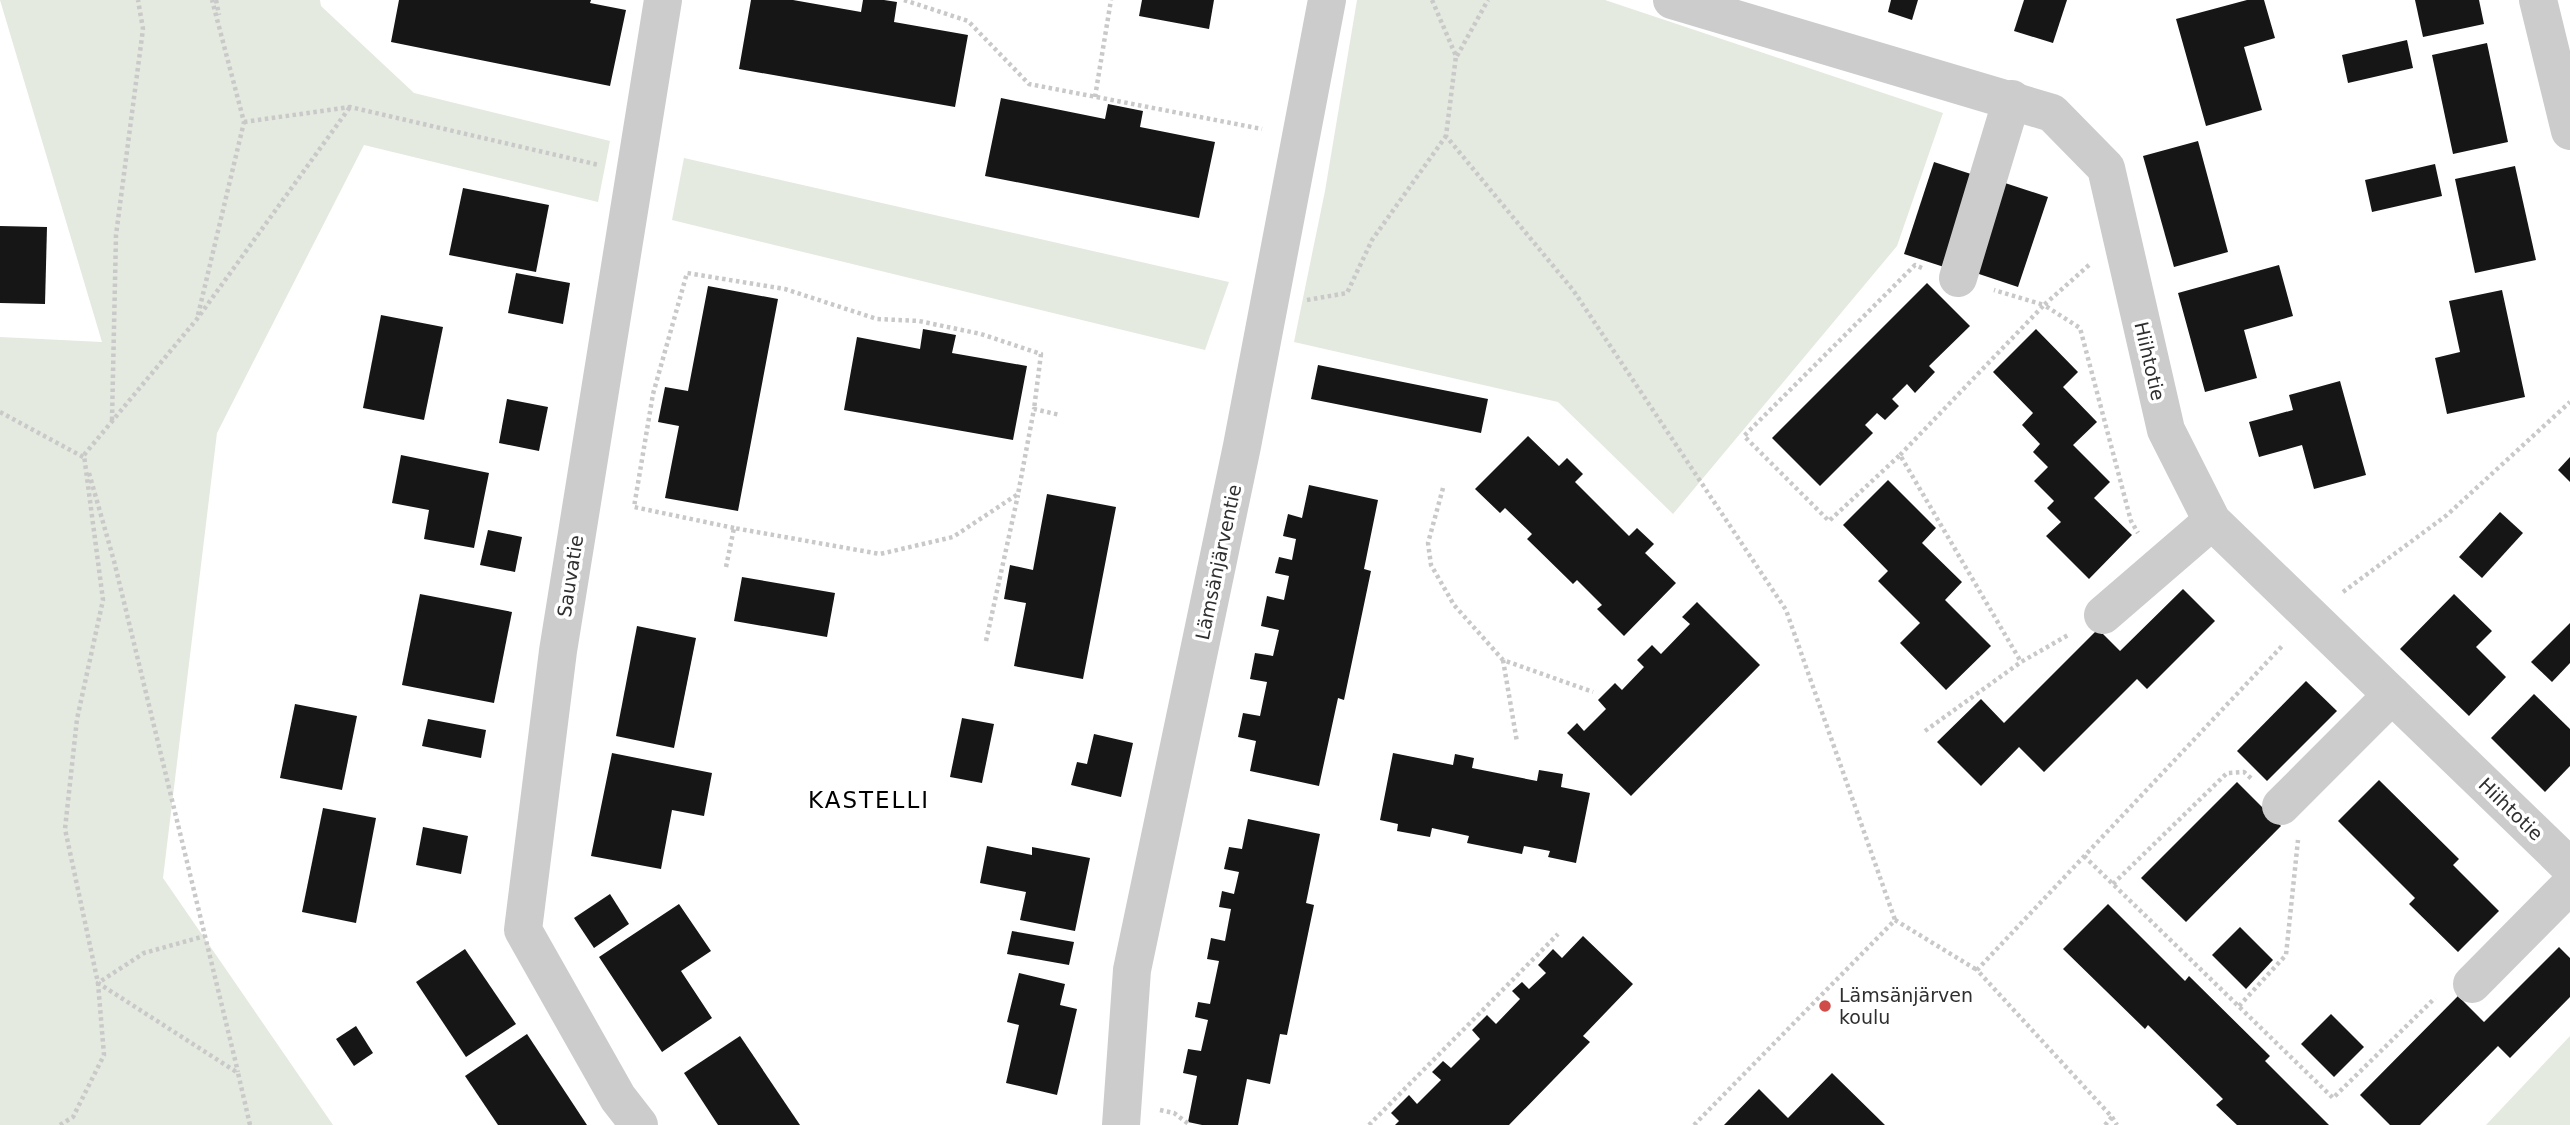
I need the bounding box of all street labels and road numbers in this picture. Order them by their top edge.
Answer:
street label: Hiihtotie [2130,319,2170,403]
street label: Lämsänjärventie [1191,482,1245,642]
street label: Sauvatie [553,533,587,619]
street label: Hiihtotie [2474,773,2548,845]

